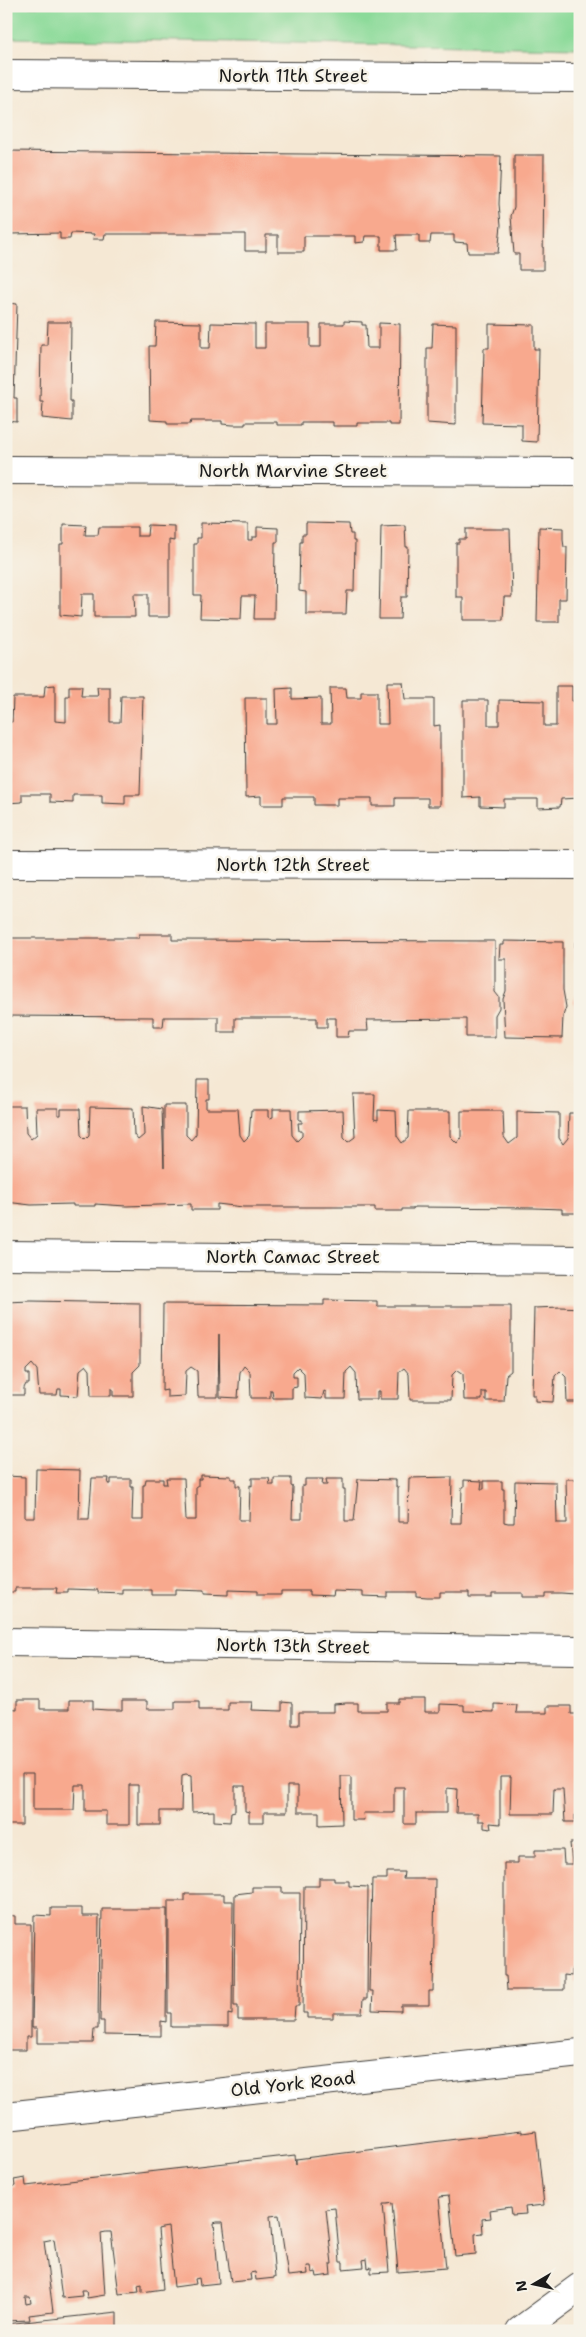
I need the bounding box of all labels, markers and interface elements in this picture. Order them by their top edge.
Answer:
street label: North 11th Street [218,64,368,88]
street label: North Marvine Street [199,459,387,483]
street label: North 12th Street [216,853,370,877]
street label: North Camac Street [206,1245,380,1269]
street label: North 13th Street [216,1633,370,1659]
street label: Old York Road [229,2066,357,2102]
north arrow [508,2260,558,2310]
text: N [511,2279,531,2293]

